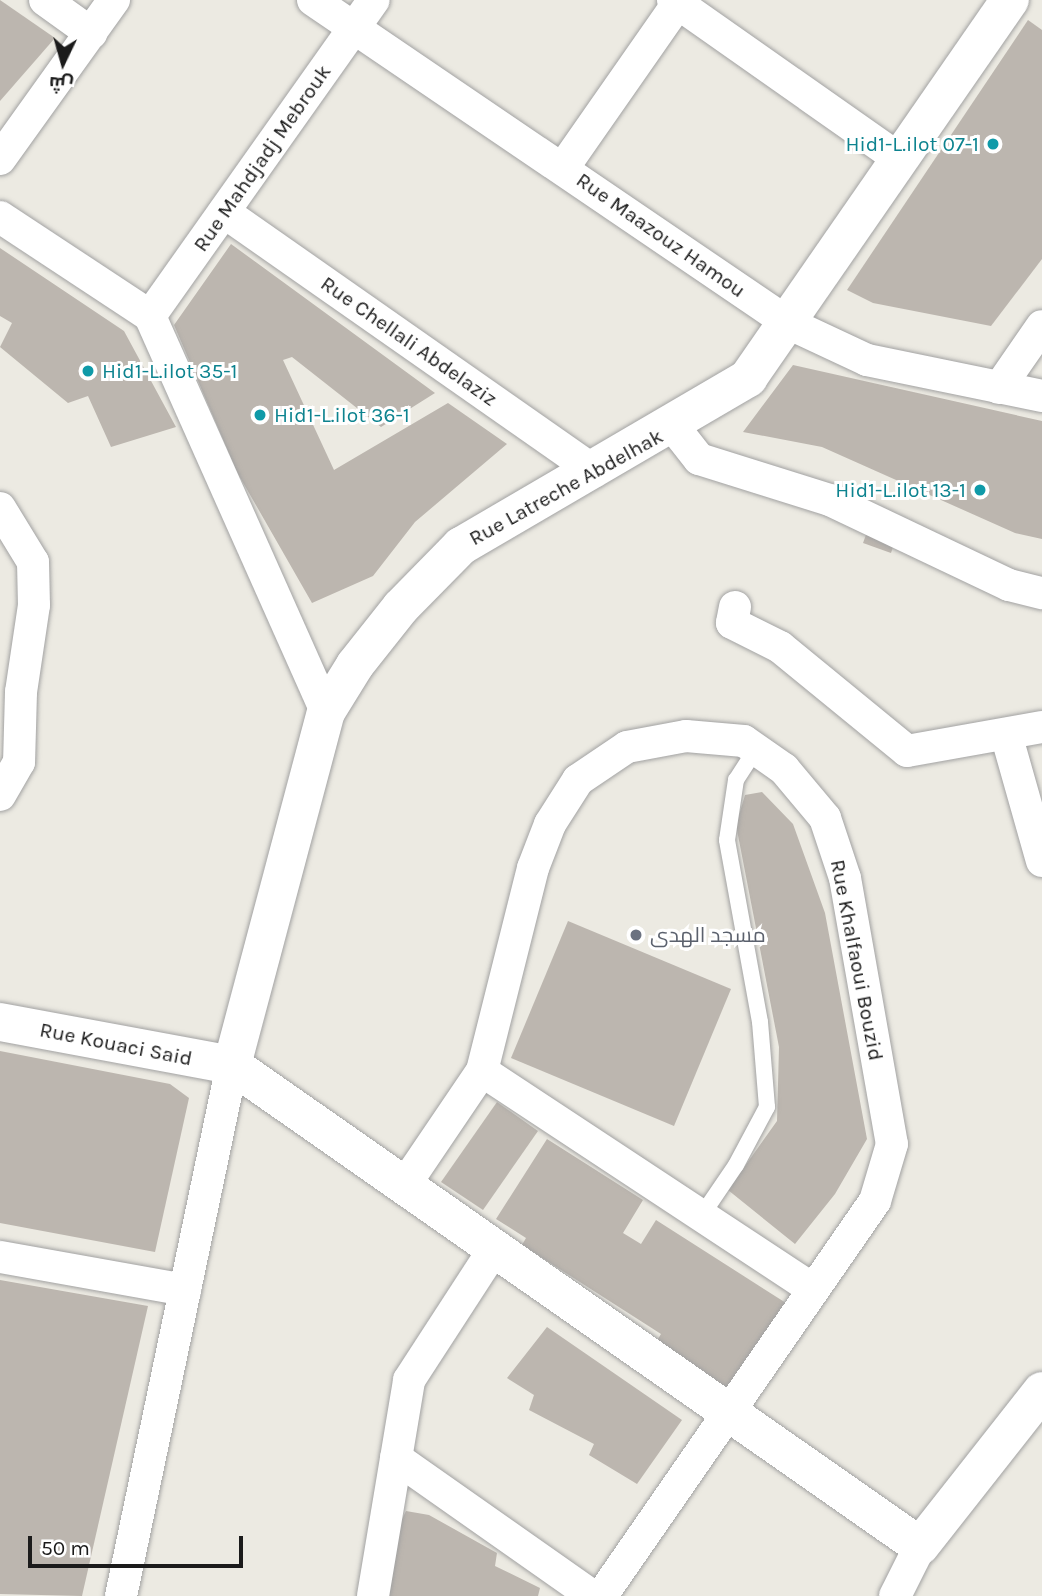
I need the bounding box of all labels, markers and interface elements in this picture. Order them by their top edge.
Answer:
north arrow [28,28,98,98]
street label: Rue Mahdjadj Mebrouk [188,60,336,256]
text: ش [48,72,74,96]
place label: Hid1-L.ilot 07-1 [845,131,979,157]
marker: Hid1-L.ilot 07-1 [985,136,1001,152]
street label: Rue Maazouz Hamou [572,167,750,303]
street label: Rue Chellali Abdelaziz [316,271,502,411]
place label: Hid1-L.ilot 35-1 [102,358,238,384]
marker: Hid1-L.ilot 35-1 [80,363,96,379]
place label: Hid1-L.ilot 36-1 [274,402,410,428]
marker: Hid1-L.ilot 36-1 [252,407,268,423]
street label: Rue Latreche Abdelhak [465,423,667,551]
place label: Hid1-L.ilot 13-1 [835,477,966,503]
marker: Hid1-L.ilot 13-1 [972,482,988,498]
street label: Rue Khalfaoui Bouzid [825,857,889,1063]
place label: مسجد الهدى [650,922,766,948]
marker: مسجد الهدى [628,927,644,943]
street label: Rue Kouaci Said [38,1017,194,1071]
scale bar [32,1522,247,1566]
text: 50 m [41,1536,90,1560]

